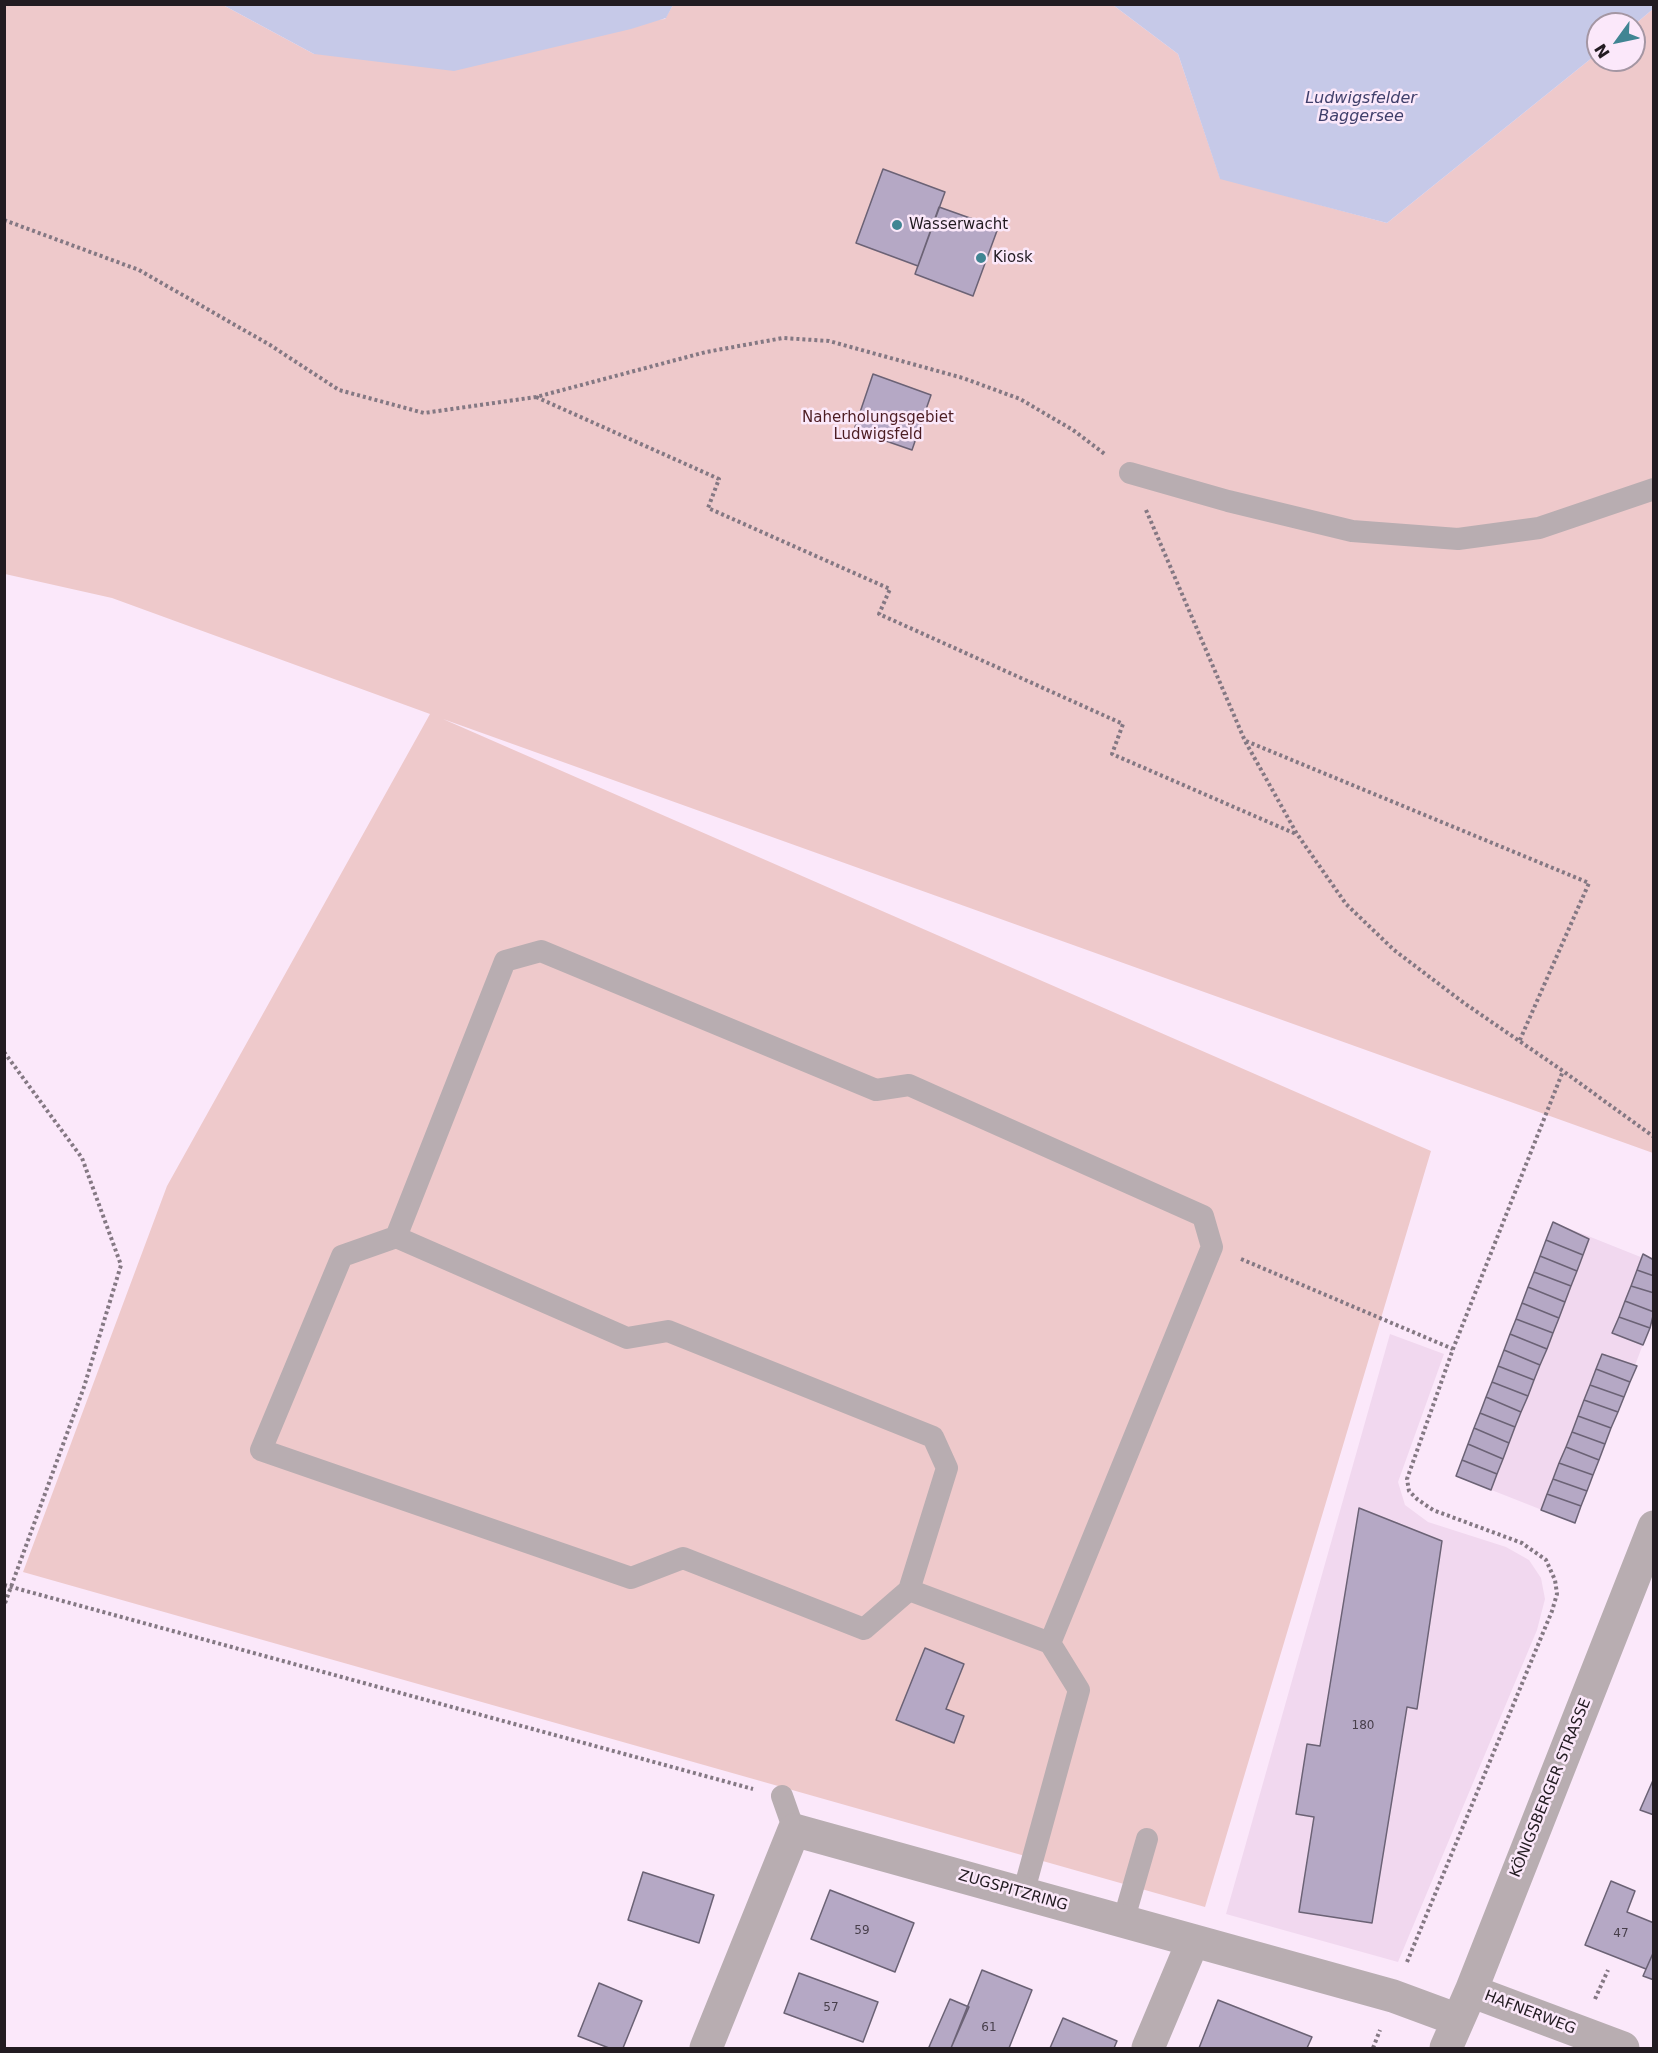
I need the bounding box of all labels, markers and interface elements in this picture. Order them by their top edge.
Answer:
north arrow [1586,12,1646,72]
text: N [1591,40,1614,62]
water label: Ludwigsfelder Baggersee [1305,89,1417,127]
place label: Wasserwacht [909,216,1008,234]
marker: Wasserwacht [890,218,904,232]
place label: Kiosk [993,249,1033,267]
marker: Kiosk [974,251,988,265]
park label: Naherholungsgebiet Ludwigsfeld [802,409,954,444]
street label: KÖNIGSBERGER STRASSE [1507,1696,1595,1880]
house number: 180 [1352,1719,1374,1733]
street label: ZUGSPITZRING [956,1867,1070,1915]
house number: 59 [854,1924,870,1938]
house number: 47 [1613,1927,1629,1941]
street label: HAFNERWEG [1482,1987,1578,2039]
house number: 57 [823,2001,839,2015]
house number: 61 [981,2021,997,2035]

